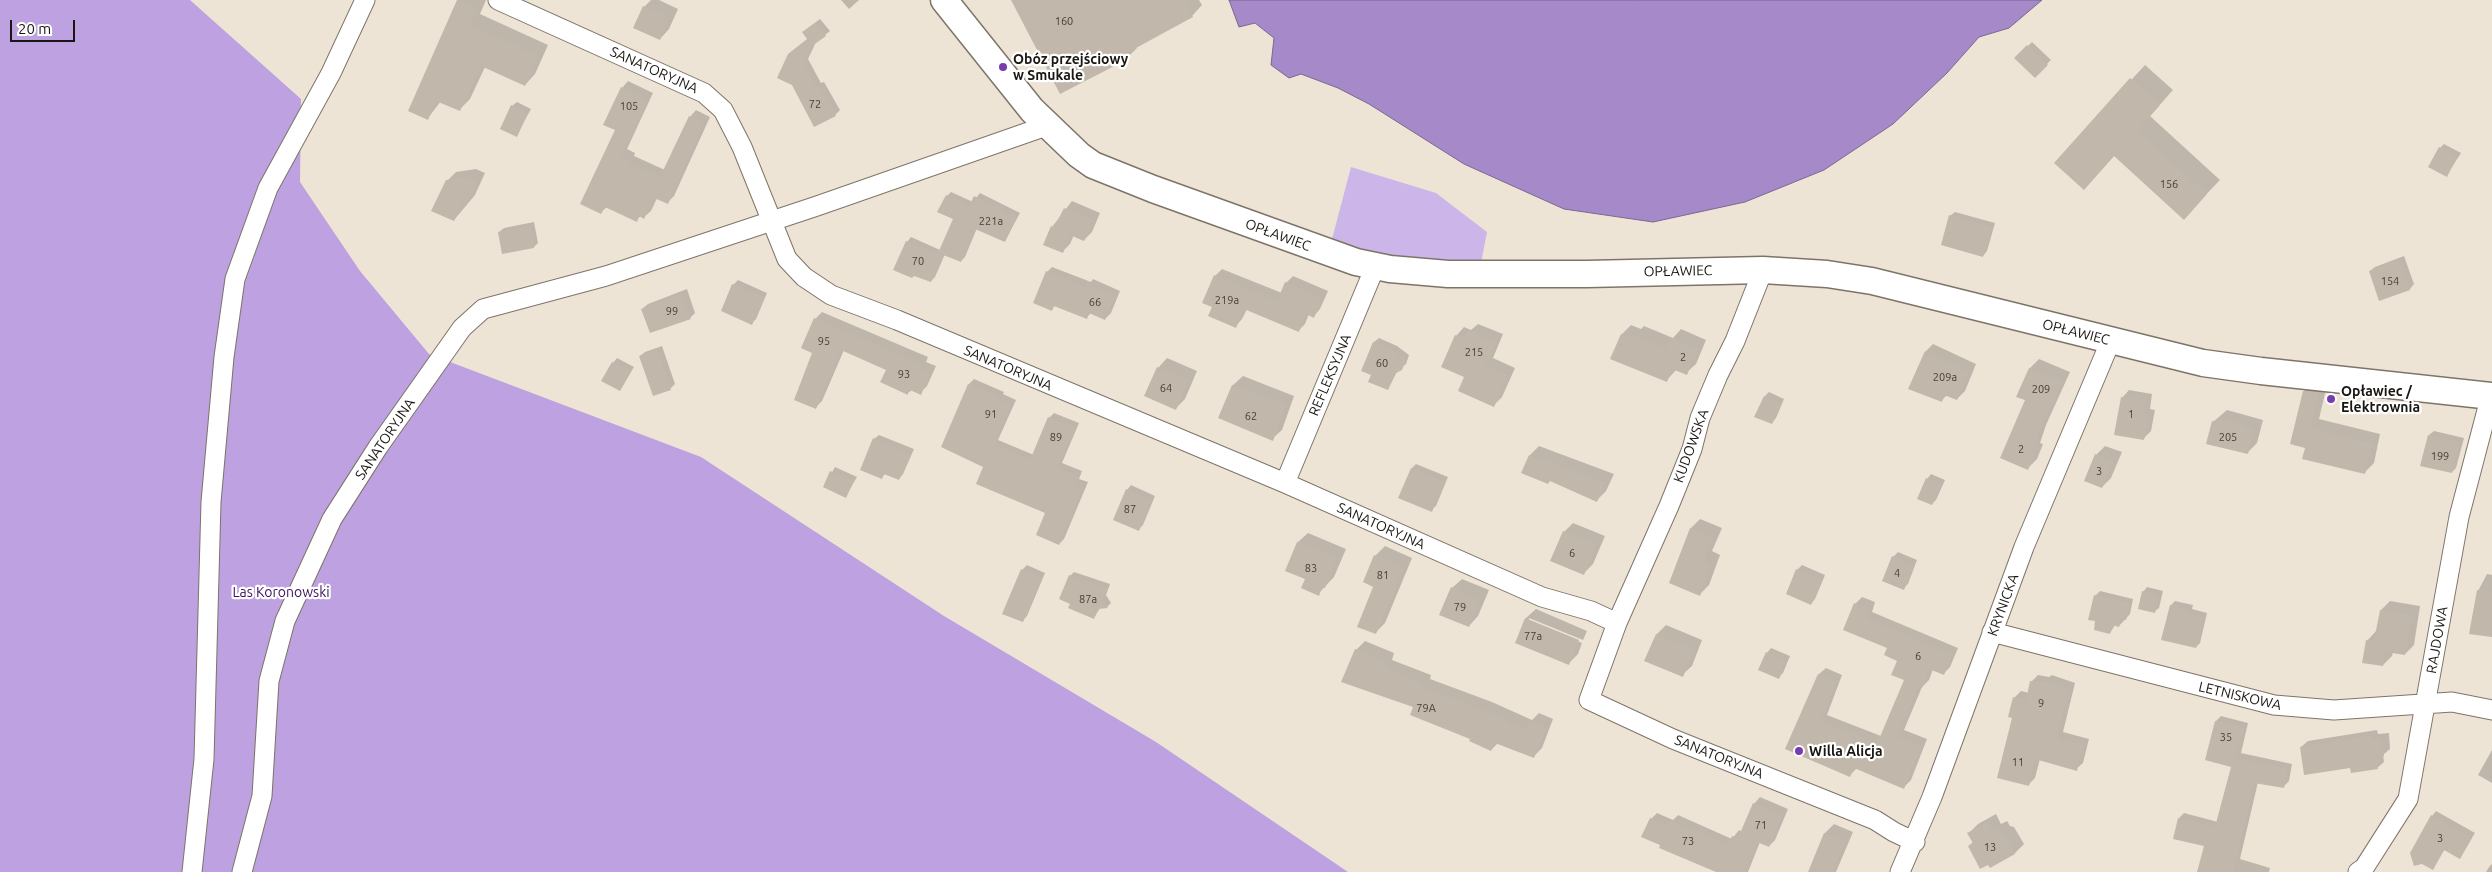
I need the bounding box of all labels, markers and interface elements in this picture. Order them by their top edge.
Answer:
scale bar [12,10,78,42]
house number: 160 [1055,14,1073,28]
text: 20 m [18,20,51,37]
street label: SANATORYJNA [607,43,701,97]
place label: Obóz przejściowy w Smukale [1013,51,1128,84]
marker: Obóz przejściowy w Smukale [997,61,1009,73]
house number: 72 [809,97,821,111]
house number: 105 [620,99,638,113]
house number: 156 [2160,177,2178,191]
house number: 221a [979,214,1003,228]
street label: OPŁAWIEC [1243,215,1313,255]
house number: 70 [912,254,924,268]
street label: OPŁAWIEC [1644,262,1712,280]
house number: 154 [2381,274,2399,288]
house number: 219a [1215,293,1239,307]
house number: 66 [1089,295,1101,309]
house number: 99 [666,304,678,318]
street label: OPŁAWIEC [2041,316,2111,348]
street label: REFLEKSYJNA [1305,331,1355,419]
house number: 95 [818,334,830,348]
street label: SANATORYJNA [961,342,1055,394]
house number: 215 [1465,345,1483,359]
house number: 2 [1680,350,1686,364]
house number: 60 [1376,356,1388,370]
house number: 93 [898,367,910,381]
house number: 209a [1933,370,1957,384]
house number: 64 [1160,381,1172,395]
house number: 209 [2032,382,2050,396]
place label: Opławiec / Elektrownia [2341,383,2420,416]
marker: Opławiec / Elektrownia [2325,393,2337,405]
street label: SANATORYJNA [352,395,418,483]
house number: 91 [985,407,997,421]
street label: KUDOWSKA [1670,407,1712,485]
house number: 1 [2128,407,2134,421]
house number: 62 [1245,409,1257,423]
house number: 89 [1050,430,1062,444]
house number: 205 [2219,430,2237,444]
house number: 2 [2018,442,2024,456]
house number: 199 [2431,449,2449,463]
house number: 3 [2096,464,2102,478]
street label: SANATORYJNA [1334,499,1428,553]
house number: 87 [1124,502,1136,516]
house number: 6 [1569,546,1575,560]
house number: 83 [1305,561,1317,575]
house number: 4 [1894,566,1900,580]
house number: 81 [1377,568,1389,582]
street label: KRYNICKA [1984,571,2022,639]
park label: Las Koronowski [232,584,330,600]
house number: 87a [1079,592,1097,606]
house number: 79 [1454,600,1466,614]
street label: RAJDOWA [2423,605,2451,675]
house number: 77a [1524,629,1542,643]
house number: 6 [1915,649,1921,663]
street label: LETNISKOWA [2197,678,2283,714]
house number: 9 [2038,696,2044,710]
house number: 79A [1416,701,1436,715]
house number: 35 [2220,730,2232,744]
street label: SANATORYJNA [1672,732,1766,782]
place label: Willa Alicja [1809,743,1883,759]
marker: Willa Alicja [1793,745,1805,757]
house number: 11 [2012,755,2024,769]
house number: 71 [1755,818,1767,832]
house number: 3 [2437,831,2443,845]
house number: 73 [1682,834,1694,848]
house number: 13 [1984,840,1996,854]

